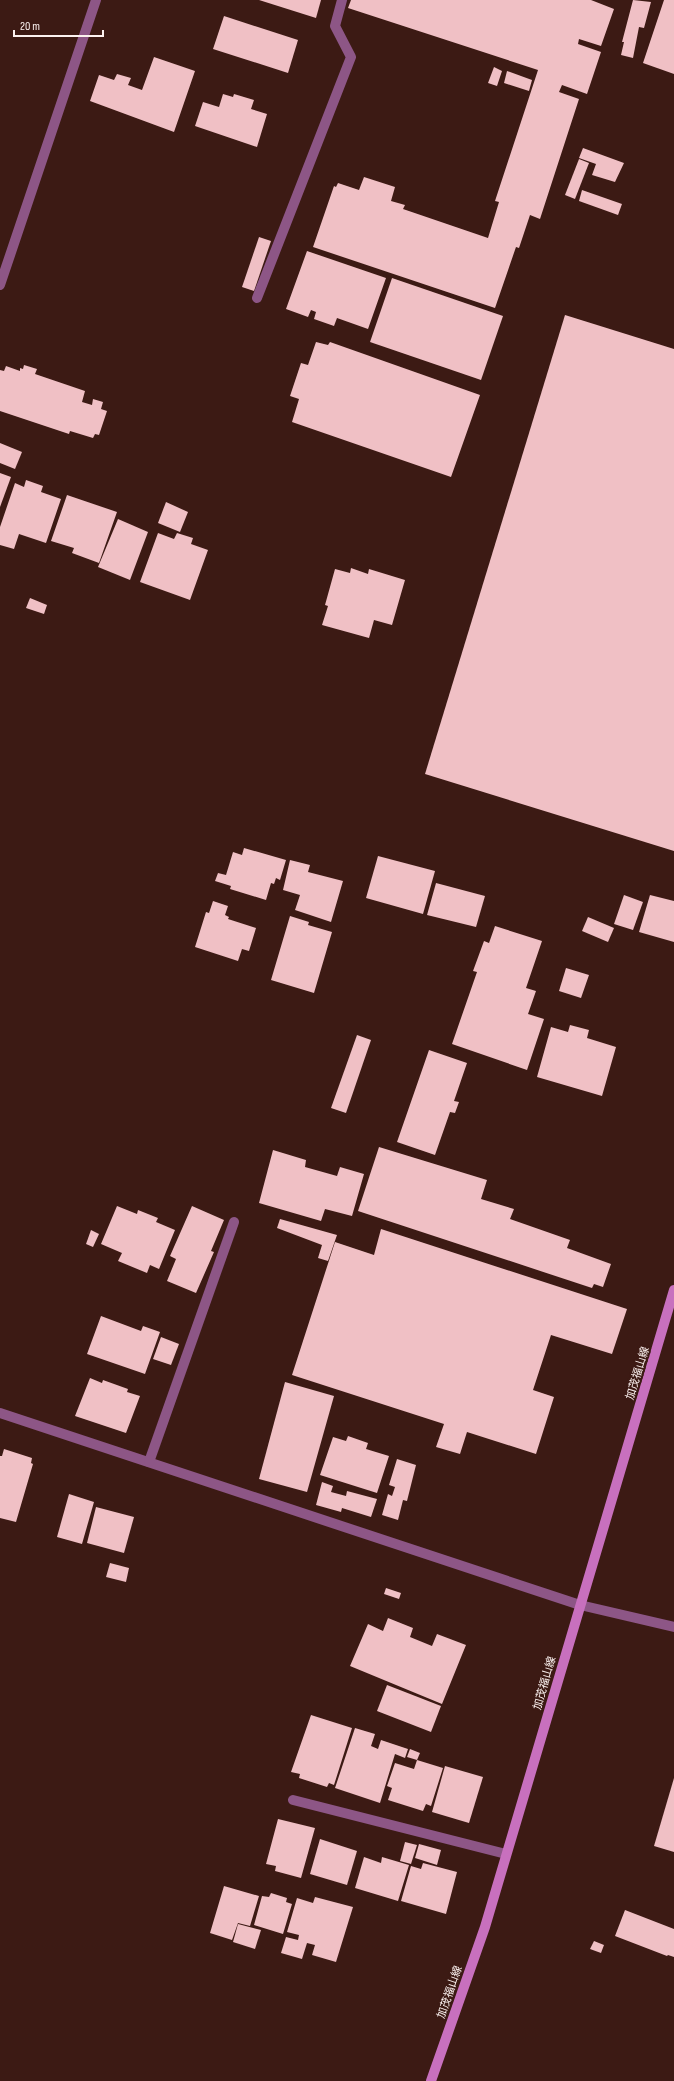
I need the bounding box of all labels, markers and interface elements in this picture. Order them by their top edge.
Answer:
scale bar [14,12,103,38]
text: 20 m [20,19,40,34]
street label: 加茂福山線 [623,1345,652,1401]
street label: 加茂福山線 [531,1655,558,1711]
street label: 加茂福山線 [434,1964,465,2020]

